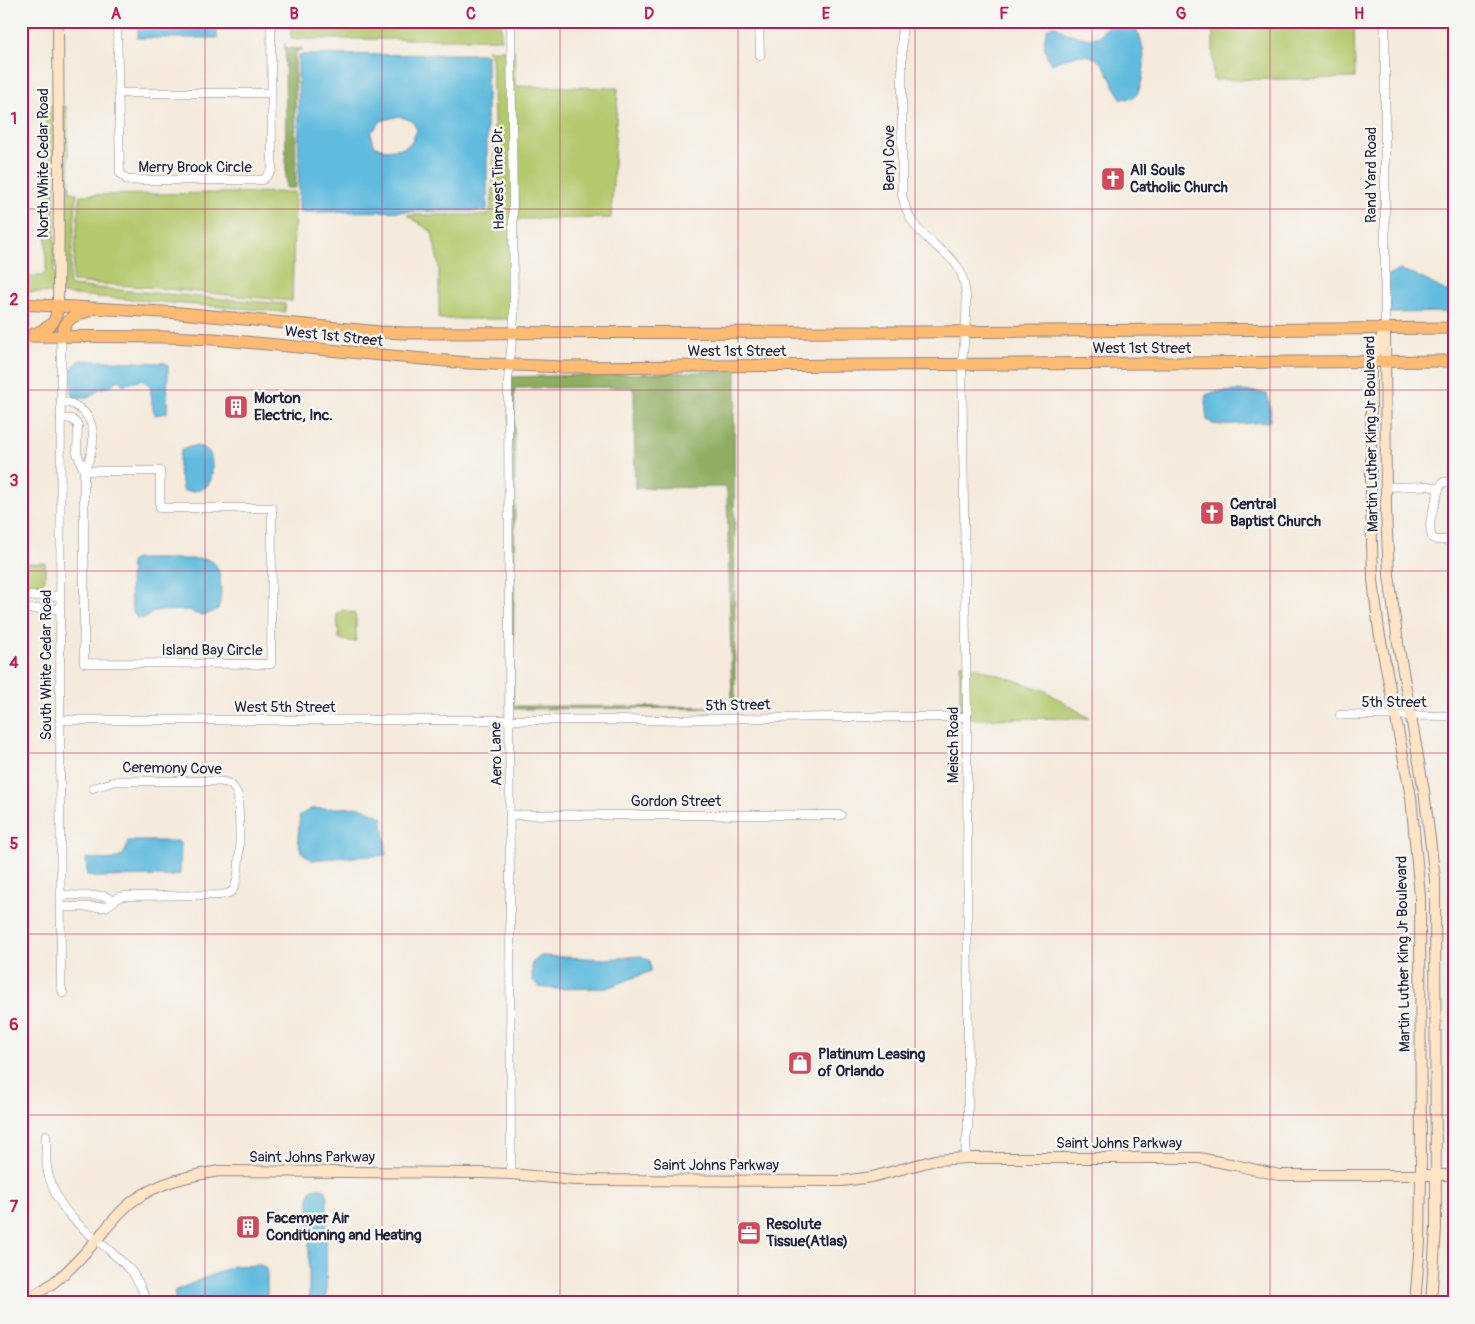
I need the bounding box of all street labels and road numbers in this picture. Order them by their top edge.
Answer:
street label: North White Cedar Road [34,88,53,238]
street label: Beryl Cove [880,124,899,191]
street label: Harvest Time Dr. [488,126,509,230]
street label: Rand Yard Road [1362,127,1381,223]
street label: Merry Brook Circle [138,158,252,177]
street label: West 1st Street [284,322,385,351]
street label: Martin Luther King Jr Boulevard [1360,336,1383,532]
street label: West 1st Street [1093,339,1192,358]
street label: West 1st Street [688,342,787,361]
street label: South White Cedar Road [37,590,56,740]
street label: Island Bay Circle [161,641,263,660]
street label: 5th Street [1361,693,1428,712]
street label: 5th Street [705,695,772,716]
street label: West 5th Street [234,698,337,717]
street label: Meisch Road [944,707,963,783]
street label: Aero Lane [486,721,507,786]
street label: Ceremony Cove [122,758,222,779]
street label: Gordon Street [631,792,722,811]
street label: Martin Luther King Jr Boulevard [1392,856,1415,1052]
street label: Saint Johns Parkway [1056,1134,1183,1153]
street label: Saint Johns Parkway [249,1148,376,1167]
street label: Saint Johns Parkway [653,1156,780,1175]

